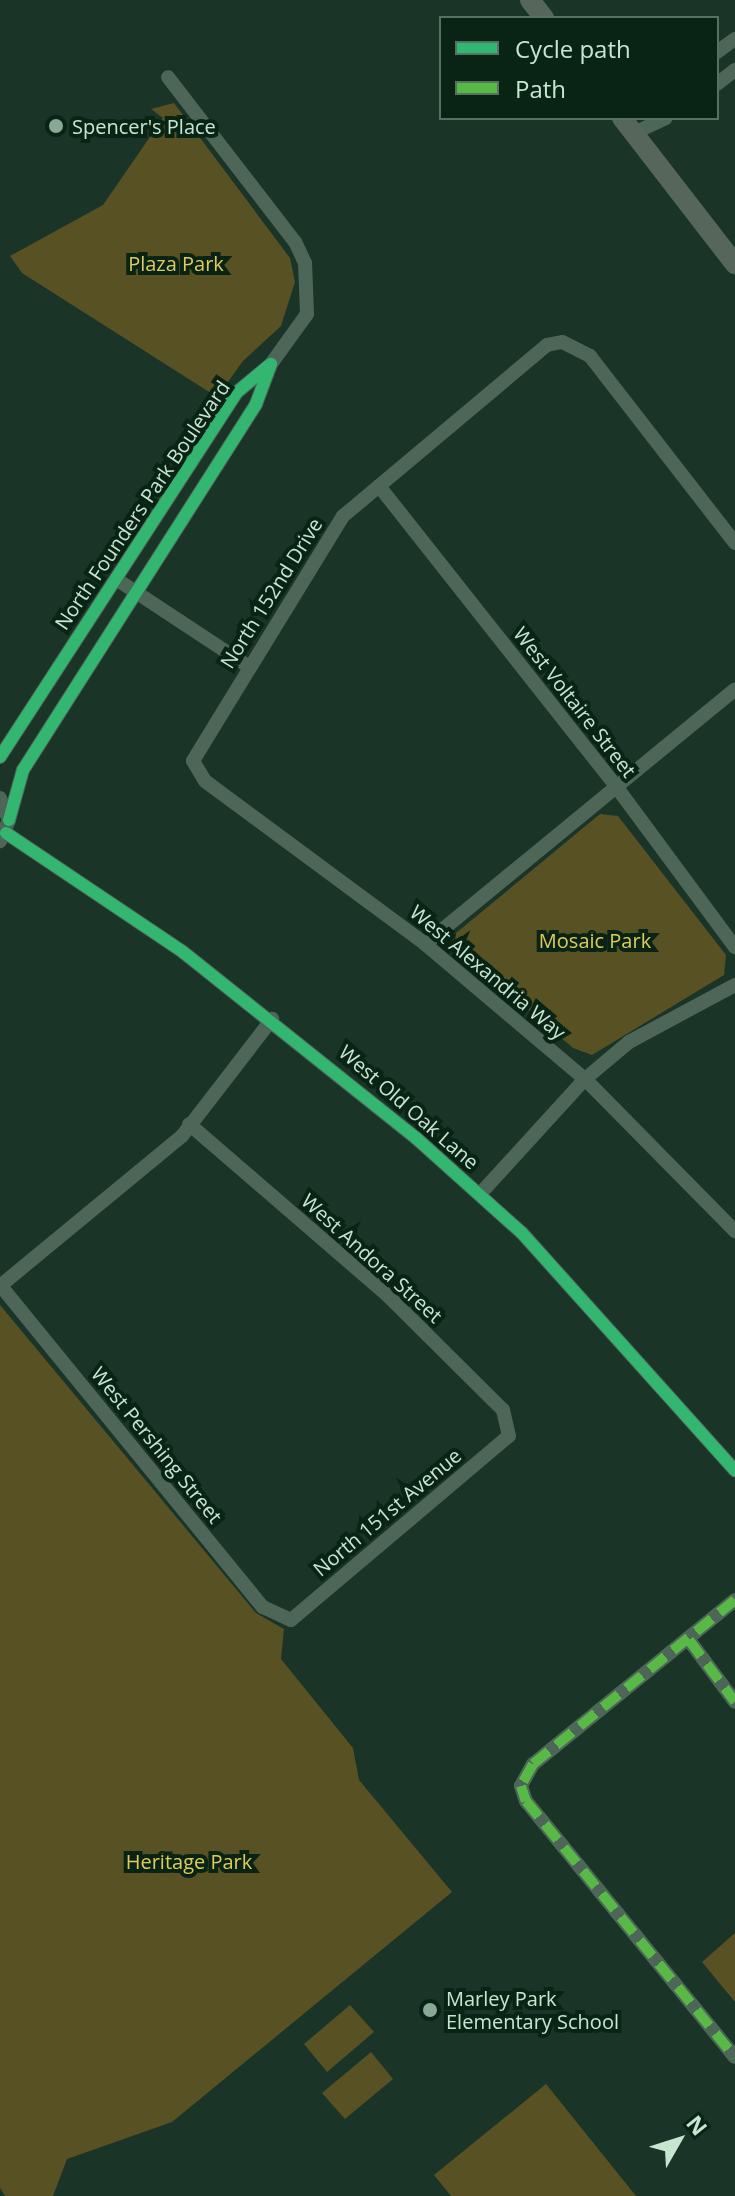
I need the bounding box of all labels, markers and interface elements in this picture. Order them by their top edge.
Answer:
legend [439,16,719,120]
text: Cycle path [515,32,631,65]
text: Path [515,72,566,105]
place label: Spencer's Place [72,114,216,138]
marker: Spencer's Place [47,117,65,135]
park label: Plaza Park [128,251,224,275]
street label: North Founders Park Boulevard [50,376,234,634]
street label: North 152nd Drive [215,513,327,673]
street label: West Voltaire Street [509,622,641,782]
street label: West Alexandria Way [405,900,571,1044]
park label: Mosaic Park [539,928,651,952]
street label: West Old Oak Lane [334,1040,484,1174]
street label: West Andora Street [297,1189,447,1327]
street label: West Pershing Street [87,1362,227,1528]
street label: North 151st Avenue [308,1443,466,1581]
park label: Heritage Park [126,1849,252,1873]
place label: Marley Park Elementary School [446,1986,619,2033]
marker: Marley Park Elementary School [421,2001,439,2019]
north arrow [639,2100,719,2180]
text: N [680,2108,715,2141]

